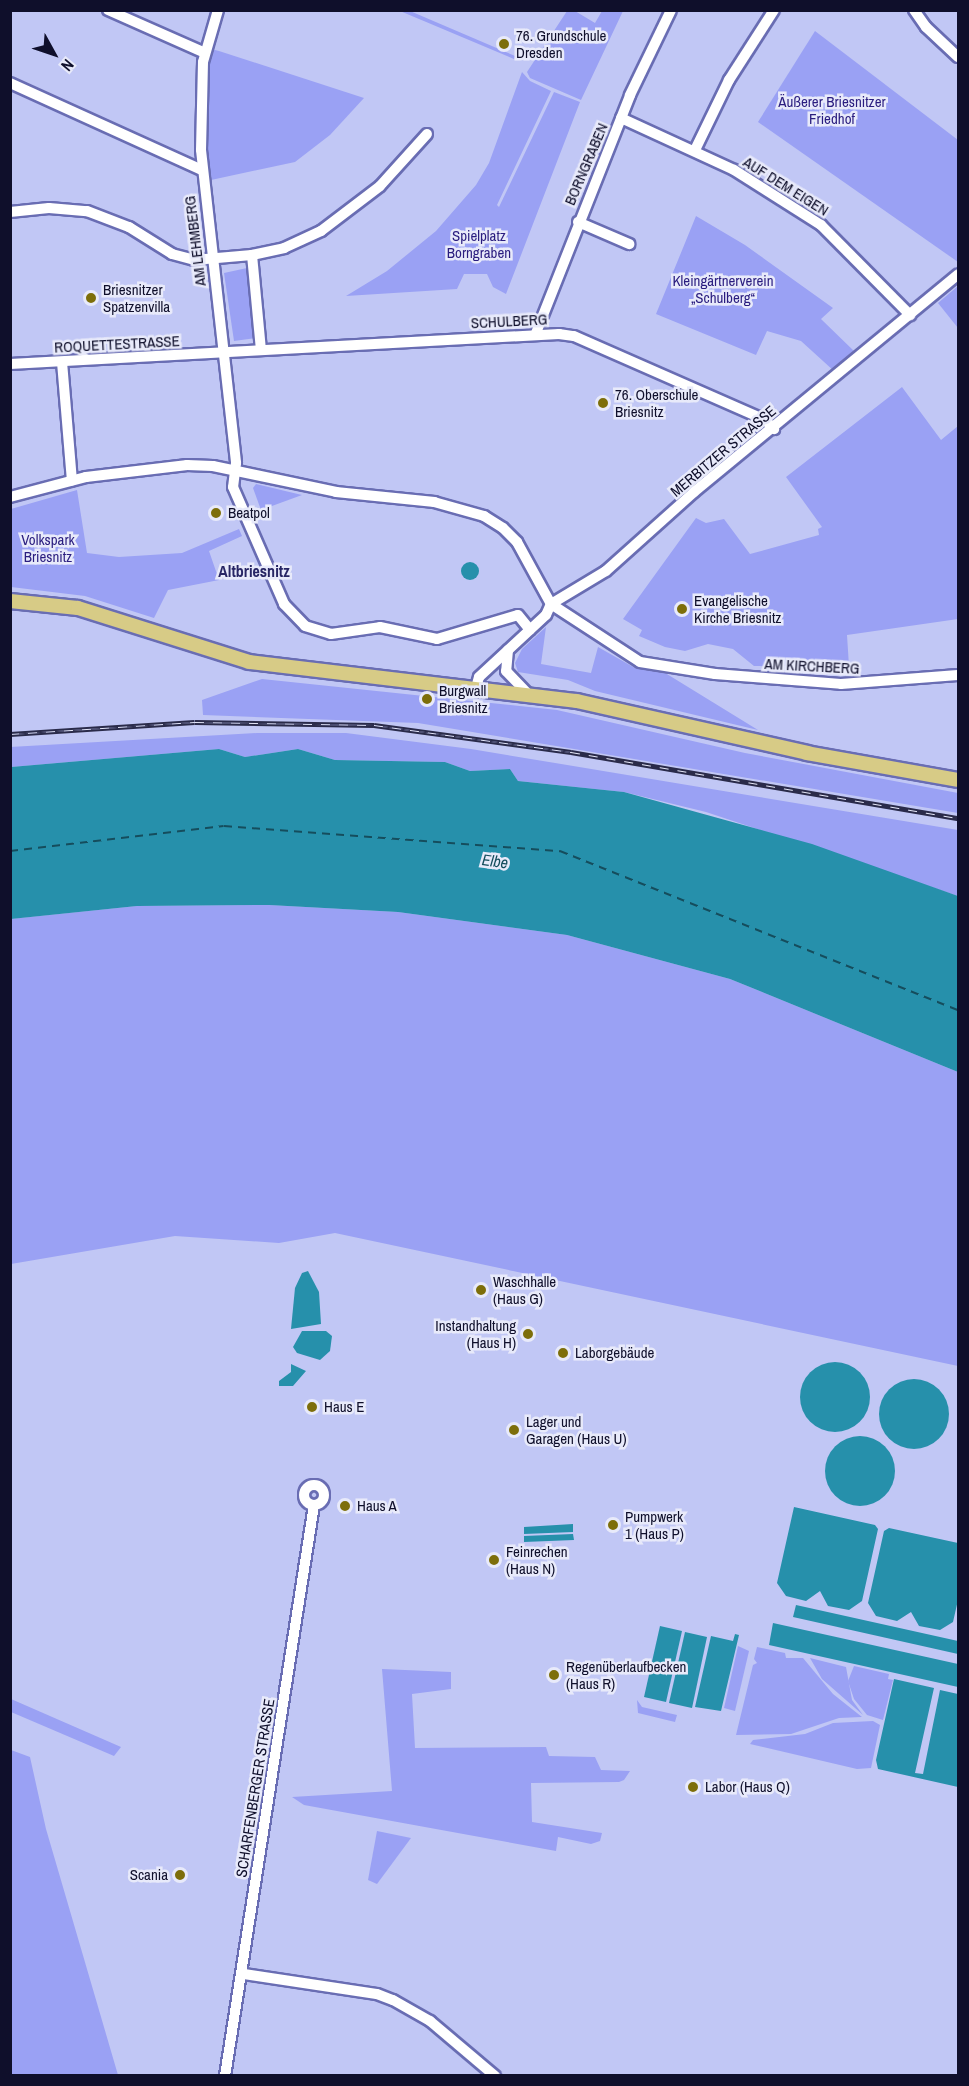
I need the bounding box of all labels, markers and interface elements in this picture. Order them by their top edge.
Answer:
north arrow [24,24,84,84]
place label: 76. Grundschule Dresden [516,26,606,61]
marker: 76. Grundschule Dresden [497,37,511,51]
text: N [56,55,79,76]
park label: Äußerer Briesnitzer Friedhof [778,92,886,127]
street label: BORNGRABEN [561,120,611,208]
street label: AUF DEM EIGEN [740,153,832,219]
street label: AM LEHMBERG [181,195,209,287]
park label: Spielplatz Borngraben [447,226,511,261]
park label: Kleingärtnerverein „Schulberg“ [672,271,774,306]
place label: Briesnitzer Spatzenvilla [103,280,170,315]
marker: Briesnitzer Spatzenvilla [84,291,98,305]
street label: SCHULBERG [470,310,548,332]
street label: ROQUETTESTRASSE [54,332,180,356]
place label: 76. Oberschule Briesnitz [615,385,698,420]
marker: 76. Oberschule Briesnitz [596,396,610,410]
street label: MERBITZER STRASSE [667,402,779,500]
place label: Beatpol [228,504,270,522]
marker: Beatpol [209,506,223,520]
park label: Volkspark Briesnitz [21,530,75,565]
district label: Altbriesnitz [218,561,290,581]
place label: Evangelische Kirche Briesnitz [694,591,782,626]
marker: Evangelische Kirche Briesnitz [675,602,689,616]
street label: AM KIRCHBERG [764,655,860,677]
place label: Burgwall Briesnitz [439,681,488,716]
marker: Burgwall Briesnitz [420,692,434,706]
water label: Elbe [481,850,509,872]
place label: Waschhalle (Haus G) [493,1272,556,1307]
marker: Waschhalle (Haus G) [474,1283,488,1297]
place label: Instandhaltung (Haus H) [435,1316,516,1351]
marker: Instandhaltung (Haus H) [521,1327,535,1341]
place label: Laborgebäude [575,1344,654,1362]
marker: Laborgebäude [556,1346,570,1360]
place label: Haus E [324,1398,364,1416]
marker: Haus E [305,1400,319,1414]
place label: Lager und Garagen (Haus U) [526,1412,626,1447]
marker: Lager und Garagen (Haus U) [507,1423,521,1437]
place label: Haus A [357,1497,397,1515]
marker: Haus A [338,1499,352,1513]
place label: Pumpwerk 1 (Haus P) [625,1507,684,1542]
marker: Pumpwerk 1 (Haus P) [606,1518,620,1532]
place label: Feinrechen (Haus N) [506,1542,568,1577]
marker: Feinrechen (Haus N) [487,1553,501,1567]
place label: Regenüberlaufbecken (Haus R) [566,1657,686,1692]
marker: Regenüberlaufbecken (Haus R) [547,1668,561,1682]
street label: SCHARFENBERGER STRASSE [232,1697,278,1879]
place label: Labor (Haus Q) [705,1778,790,1796]
marker: Labor (Haus Q) [686,1780,700,1794]
place label: Scania [130,1866,168,1884]
marker: Scania [173,1868,187,1882]

